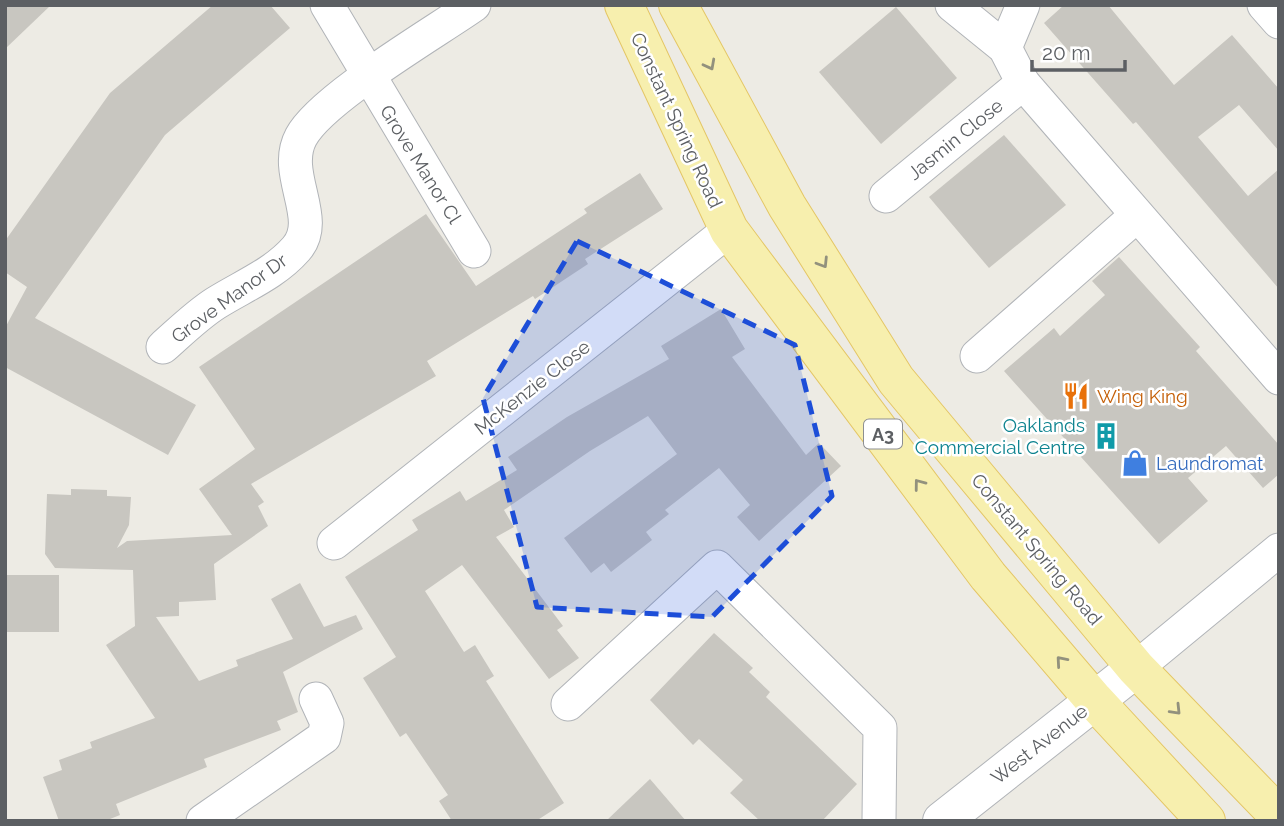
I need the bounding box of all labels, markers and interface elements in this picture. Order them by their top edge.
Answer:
scale bar [1032,28,1125,72]
street label: Constant Spring Road [627,29,727,211]
text: 20 m [1042,40,1090,65]
one-way arrow [702,58,715,71]
street label: Jasmin Close [903,94,1007,184]
street label: Grove Manor Cl [376,101,467,228]
street label: Grove Manor Dr [167,249,291,347]
one-way arrow [814,256,827,269]
street label: McKenzie Close [470,335,594,439]
restaurant icon: Wing King [1061,381,1091,411]
place label: Wing King [1097,385,1188,407]
place label: Oaklands Commercial Centre [915,414,1085,458]
road number: A3 [864,420,902,448]
building icon: Oaklands Commercial Centre [1091,421,1121,451]
shop icon: Laundromat [1120,448,1150,478]
place label: Laundromat [1156,452,1264,474]
street label: Constant Spring Road [967,469,1107,629]
one-way arrow [915,479,928,491]
one-way arrow [1057,657,1069,670]
street label: West Avenue [986,700,1092,788]
one-way arrow [1167,701,1180,714]

